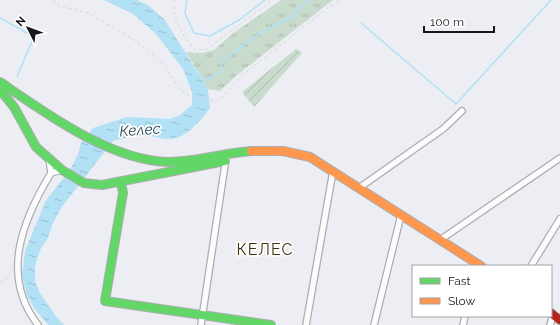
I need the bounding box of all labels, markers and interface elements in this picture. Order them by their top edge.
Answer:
north arrow [8,8,48,48]
scale bar [424,8,494,34]
text: N [13,14,29,29]
text: 100 m [430,15,464,29]
water label: Келес [119,120,161,140]
district label: КЕЛЕС [236,240,294,259]
legend [412,265,552,317]
text: Fast [448,274,471,288]
text: Slow [448,294,475,308]

